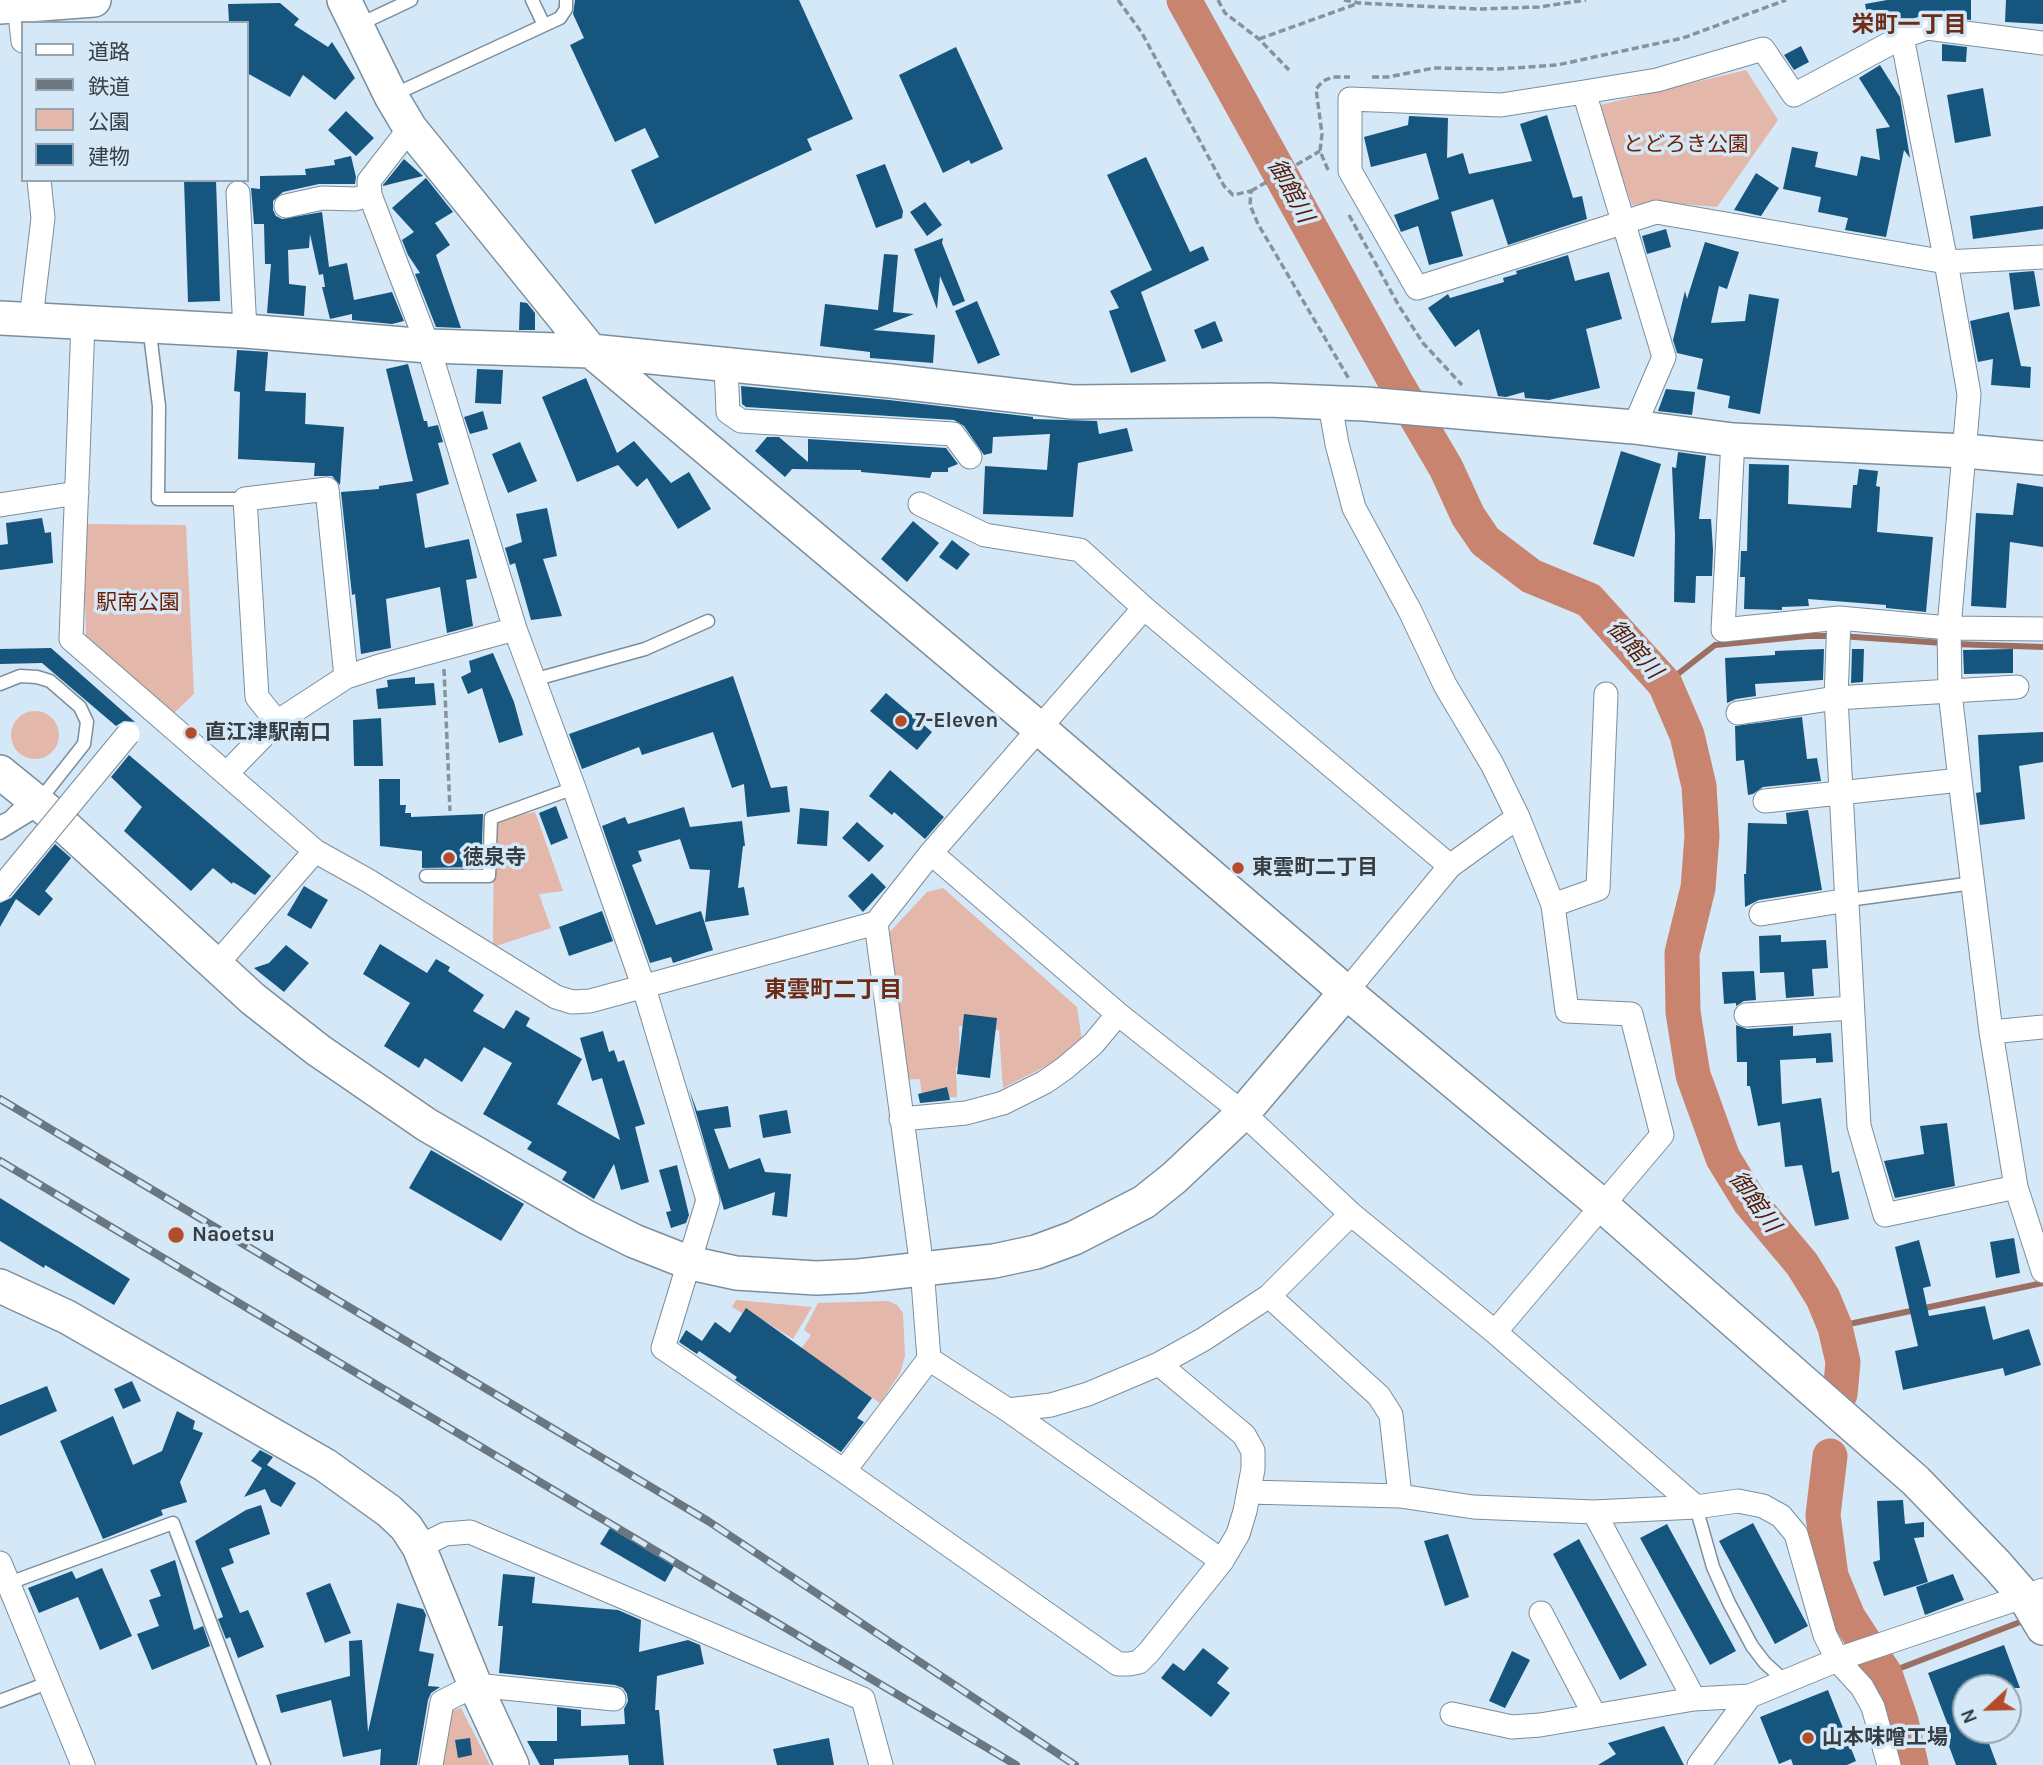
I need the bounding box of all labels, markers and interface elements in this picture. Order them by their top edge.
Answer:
district label: 栄町一丁目 [1852,11,1966,39]
legend [21,21,248,182]
text: 道路 [88,40,130,64]
text: 鉄道 [88,75,130,99]
text: 公園 [88,110,130,134]
park label: とどろき公園 [1623,132,1749,158]
text: 建物 [88,145,130,169]
water label: 御館川 [1261,154,1319,228]
park label: 駅南公園 [96,590,180,616]
water label: 御館川 [1601,615,1667,685]
place label: 7-Eleven [915,708,998,734]
marker: 7-Eleven [893,713,909,729]
place label: 直江津駅南口 [205,720,331,746]
marker: 直江津駅南口 [183,725,199,741]
place label: 徳泉寺 [463,845,526,871]
marker: 徳泉寺 [441,850,457,866]
place label: 東雲町二丁目 [1252,855,1378,881]
marker: 東雲町二丁目 [1230,860,1246,876]
district label: 東雲町二丁目 [764,976,902,1004]
water label: 御館川 [1723,1166,1785,1238]
place label: Naoetsu [192,1222,275,1248]
marker: Naoetsu [166,1225,186,1245]
north arrow [1952,1674,2022,1744]
text: N [1957,1706,1982,1727]
place label: 山本味噌工場 [1822,1725,1948,1751]
marker: 山本味噌工場 [1800,1730,1816,1746]

